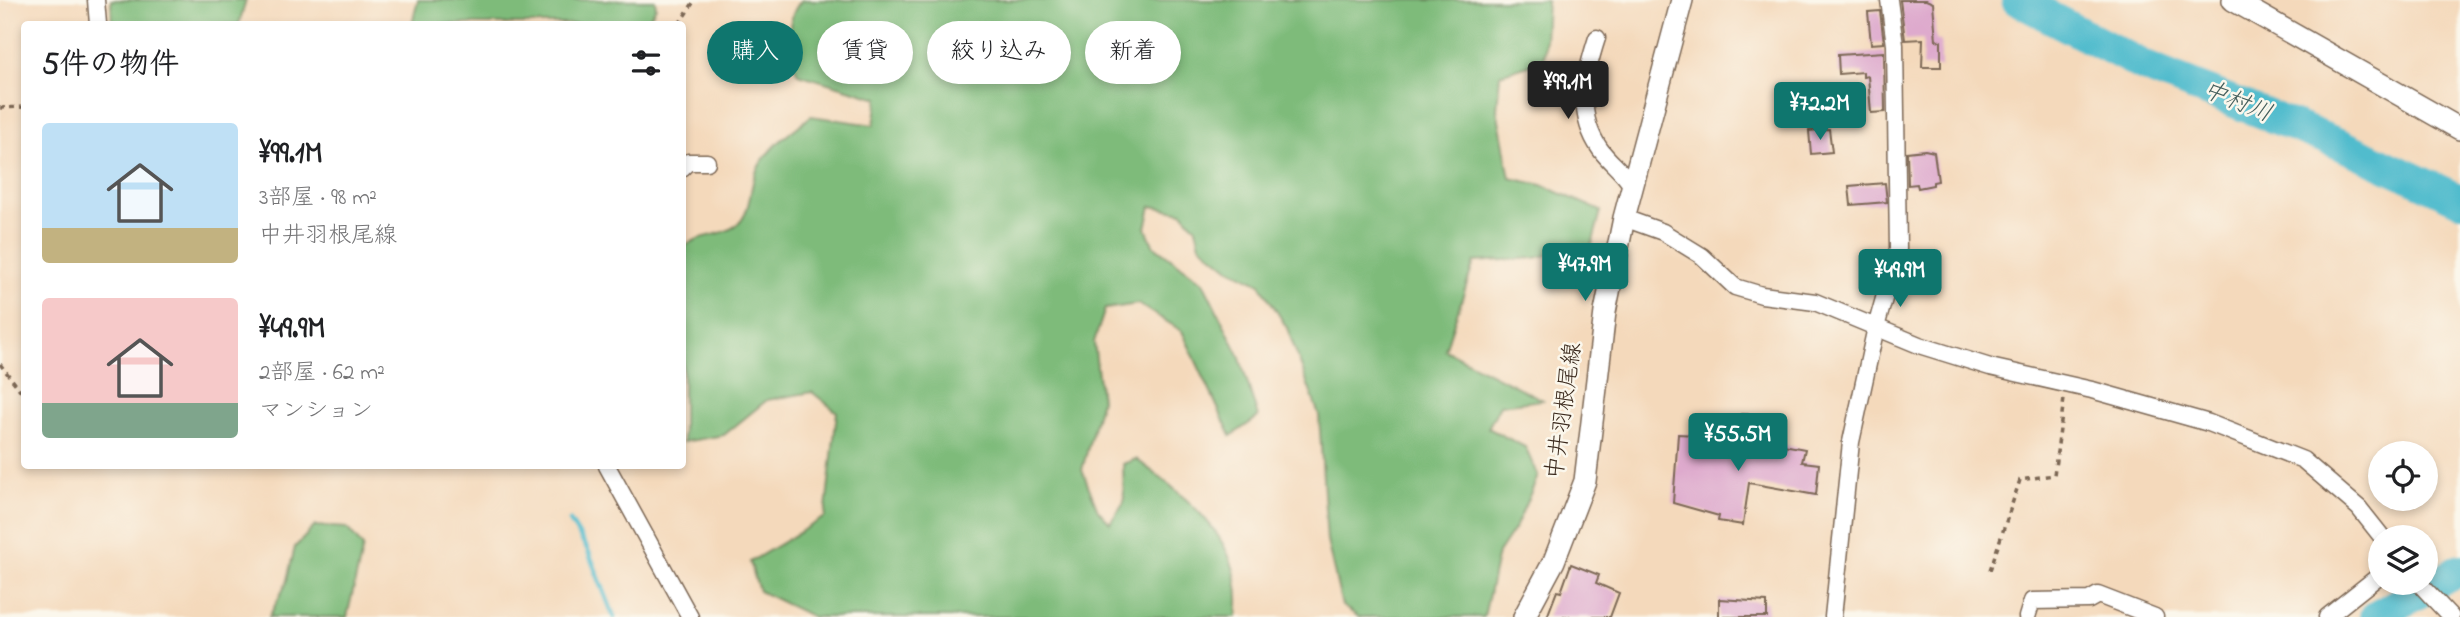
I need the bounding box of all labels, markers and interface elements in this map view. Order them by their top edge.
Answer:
chip: 購入 [707,21,803,84]
chip: 賃貸 [817,21,913,84]
chip: 絞り込み [927,21,1071,84]
chip: 新着 [1085,21,1181,84]
text: 5件の物件 [42,44,179,88]
icon: filters [627,44,665,82]
pin: ¥99.1M [1511,61,1625,121]
text: ¥99.1M [1544,67,1592,100]
water label: 中村川 [2197,73,2277,133]
pin: ¥72.2M [1763,82,1877,142]
text: ¥72.2M [1790,88,1850,121]
text: ¥99.1M [259,133,323,177]
icon: home [98,151,182,235]
text: 3部屋 · 98 m² [259,182,377,215]
text: 中井羽根尾線 [259,220,397,253]
pin: ¥47.9M [1528,244,1642,303]
text: ¥47.9M [1558,249,1612,282]
pin: ¥49.9M [1843,250,1957,309]
text: ¥49.9M [1875,255,1925,288]
text: ¥49.9M [259,308,325,352]
icon: home [98,326,182,410]
street label: 中井羽根尾線 [1539,340,1591,482]
text: 2部屋 · 62 m² [259,357,385,390]
text: マンション [259,395,373,428]
pin: ¥55.5M [1681,414,1795,473]
text: ¥55.5M [1704,419,1772,452]
map controls [2368,441,2438,595]
button: locate [2368,441,2438,511]
button: layers [2368,525,2438,595]

